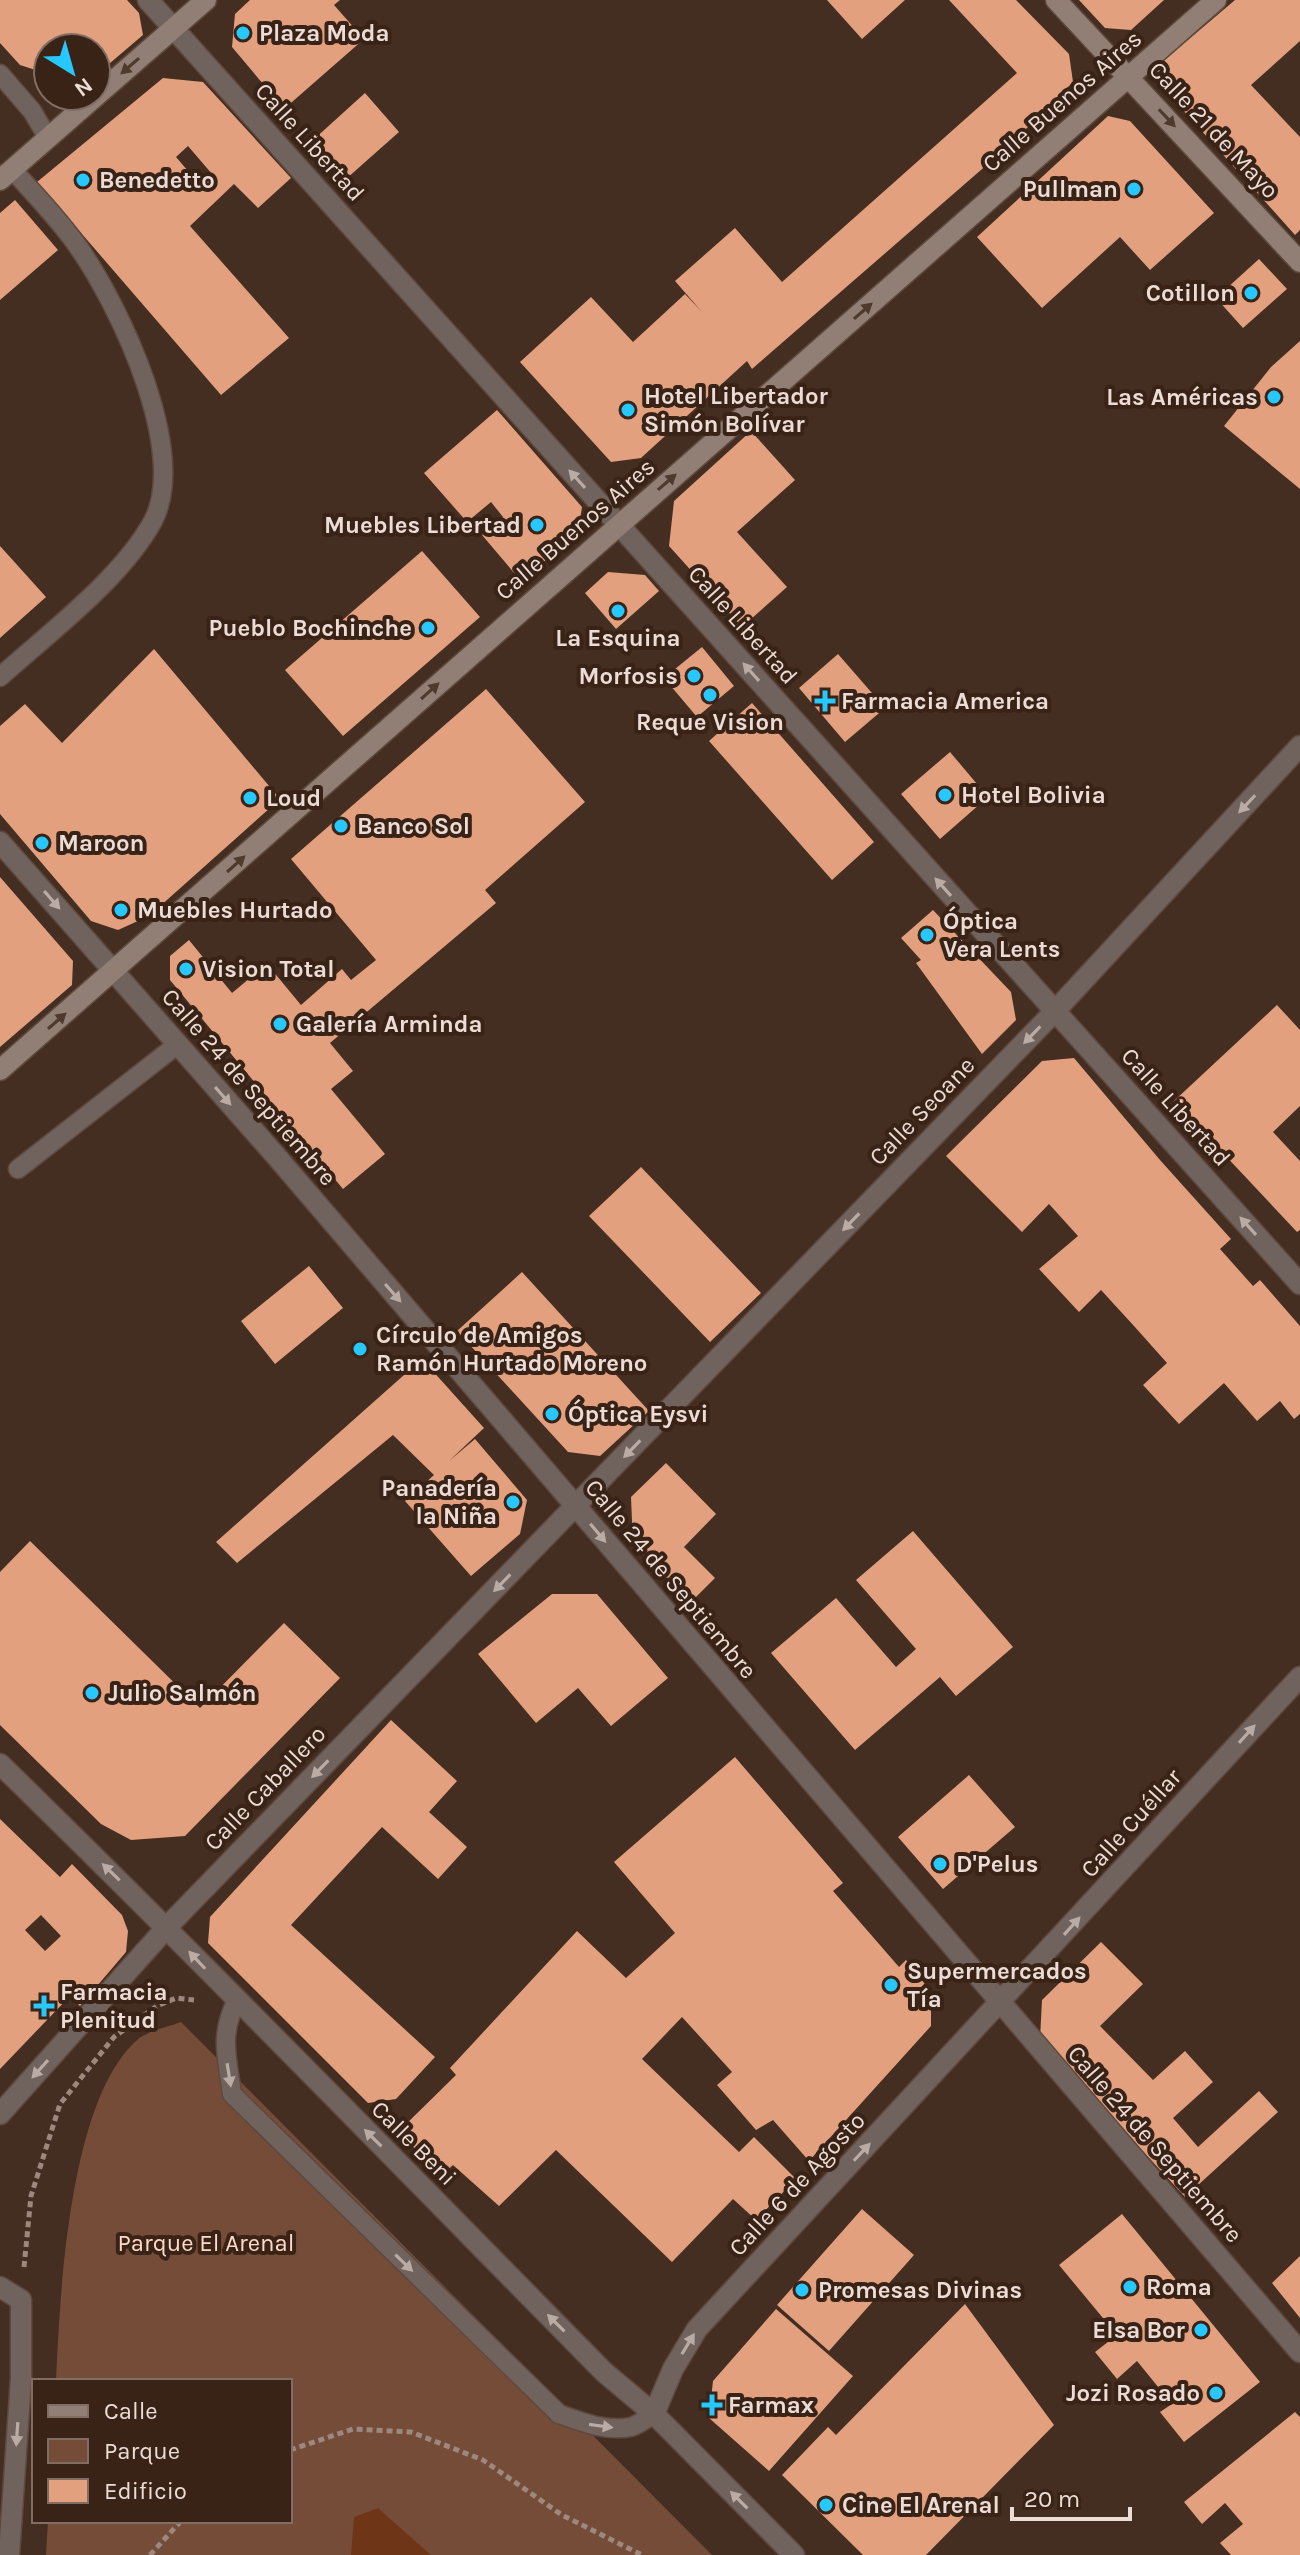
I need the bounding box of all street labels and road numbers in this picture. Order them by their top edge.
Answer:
street label: Calle Buenos Aires [977,24,1147,178]
street label: Calle 21 de Mayo [1143,56,1285,204]
street label: Calle Libertad [250,77,370,207]
street label: Calle Buenos Aires [490,452,660,606]
street label: Calle Libertad [683,560,803,690]
street label: Calle 24 de Septiembre [156,983,342,1191]
street label: Calle Libertad [1116,1042,1236,1172]
street label: Calle Seoane [864,1051,980,1171]
street label: Calle 24 de Septiembre [579,1474,763,1684]
street label: Calle Caballero [199,1720,331,1856]
street label: Calle Cuéllar [1075,1763,1187,1883]
street label: Calle 24 de Septiembre [1062,2040,1248,2248]
street label: Calle Beni [366,2095,462,2191]
street label: Calle 6 de Agosto [723,2106,871,2262]

